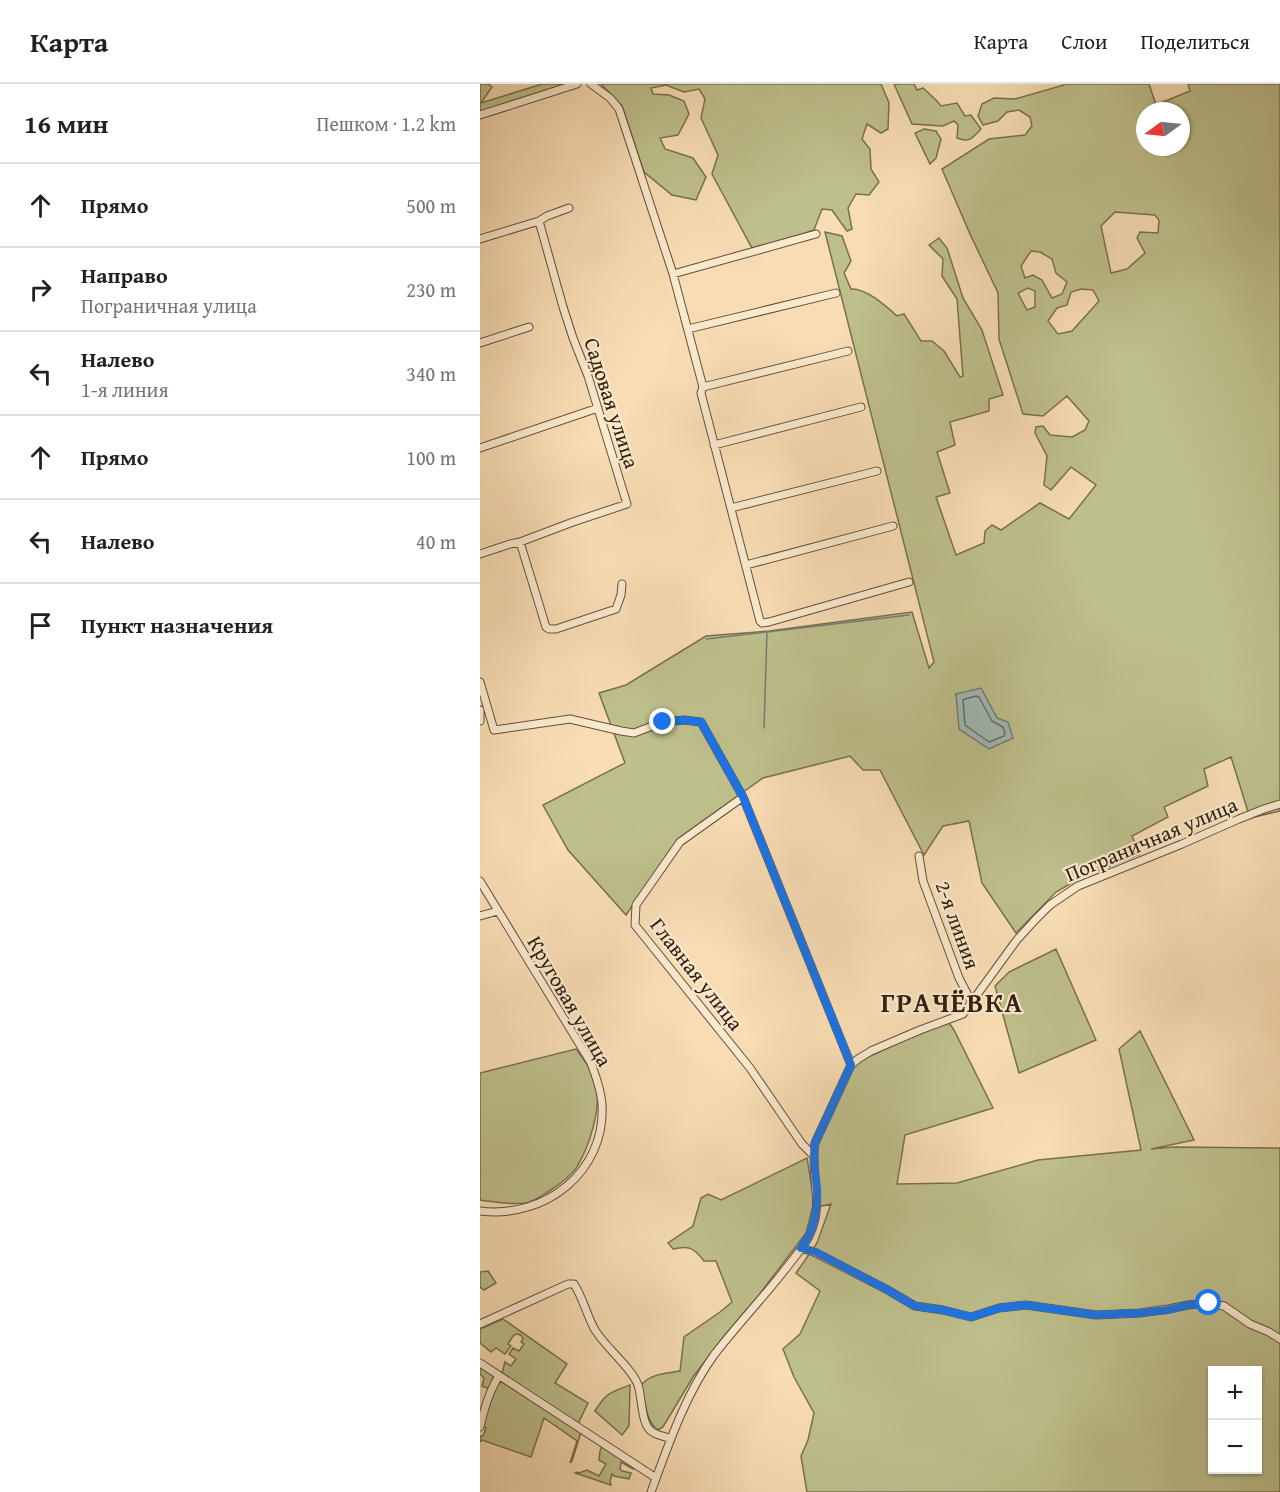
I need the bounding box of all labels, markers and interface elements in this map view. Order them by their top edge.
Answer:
text: Карта [30,21,108,62]
text: Карта [974,26,1028,57]
text: Слои [1061,26,1107,57]
text: Поделиться [1140,26,1250,57]
north arrow [1136,102,1190,156]
text: 16 мин [24,104,109,143]
text: Пешком · 1.2 km [316,109,456,138]
icon: ahead [24,189,57,222]
text: Прямо [81,189,148,221]
text: 500 m [406,191,456,220]
text: Направо [81,259,168,291]
icon: right [24,273,57,306]
text: 230 m [406,275,456,304]
text: Пограничная улица [81,291,257,320]
street label: Садовая улица [576,334,648,472]
text: Налево [81,343,154,375]
icon: left [24,357,57,390]
text: 340 m [406,359,456,388]
text: 1-я линия [81,375,169,404]
icon: ahead [24,441,57,474]
text: Прямо [81,441,148,473]
text: 100 m [406,443,456,472]
icon: left [24,525,57,558]
text: Налево [81,525,154,557]
text: 40 m [416,527,456,556]
icon: arrive [24,609,57,642]
text: Пункт назначения [81,609,273,641]
route end [649,708,675,734]
street label: Пограничная улица [1060,789,1242,889]
street label: 2-я линия [928,877,988,974]
street label: Главная улица [643,911,751,1037]
street label: Круговая улица [520,930,620,1072]
district label: ГРАЧЁВКА [881,982,1023,1022]
route start [1195,1289,1221,1315]
map controls [1208,1366,1262,1474]
button: + [1208,1366,1262,1420]
button: − [1208,1420,1262,1474]

